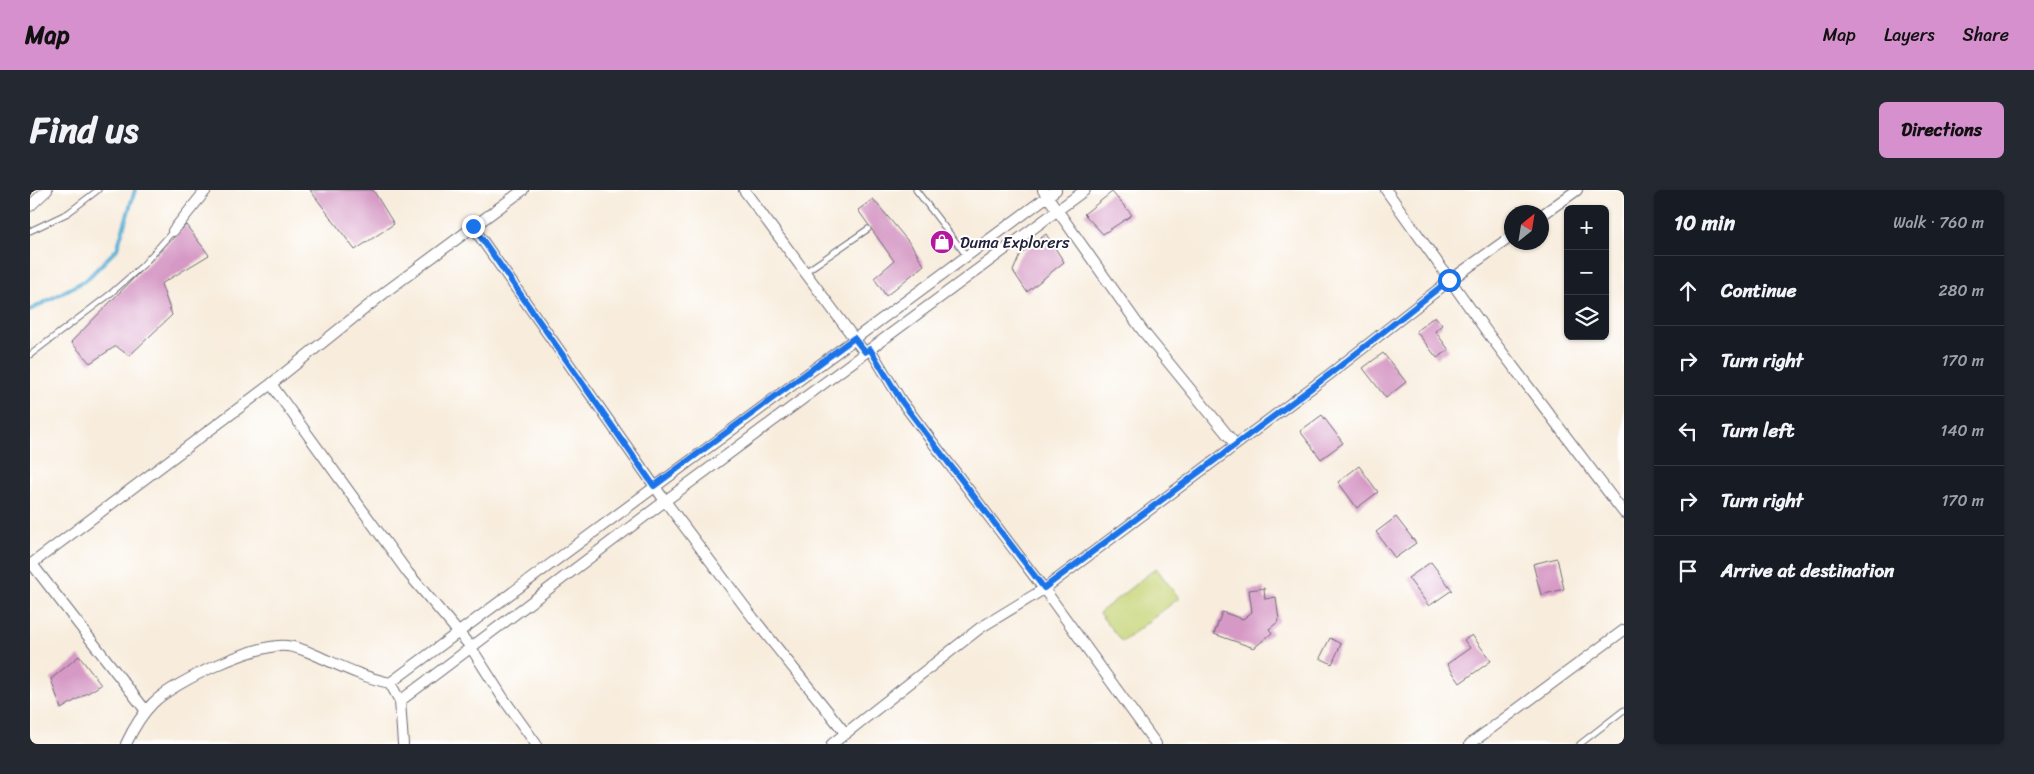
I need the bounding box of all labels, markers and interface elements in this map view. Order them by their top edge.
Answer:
text: Map [25,14,69,56]
text: Map [1823,19,1856,51]
text: Layers [1884,19,1935,51]
text: Share [1963,19,2009,51]
text: Find us [30,99,138,161]
button: Directions [1879,102,2004,158]
text: 10 min [1674,204,1735,242]
north arrow [1504,205,1549,250]
map controls [1564,205,1609,340]
button: + [1564,205,1609,250]
text: Walk · 760 m [1893,208,1984,237]
route end [462,215,485,238]
place label: Duma Explorers [960,228,1070,257]
shop icon: Duma Explorers [929,229,955,255]
button: − [1564,250,1609,295]
route start [1438,269,1461,292]
text: Continue [1721,274,1797,307]
text: 280 m [1939,276,1984,305]
icon: ahead [1674,277,1702,305]
button: layers [1564,295,1609,340]
text: Turn right [1721,344,1803,377]
text: 170 m [1941,346,1984,375]
icon: right [1674,347,1702,375]
text: Turn left [1721,414,1794,447]
text: 140 m [1941,416,1984,445]
icon: left [1674,417,1702,445]
text: Turn right [1721,484,1803,517]
text: 170 m [1941,486,1984,515]
icon: right [1674,487,1702,515]
text: Arrive at destination [1721,554,1894,587]
icon: arrive [1674,557,1702,585]

